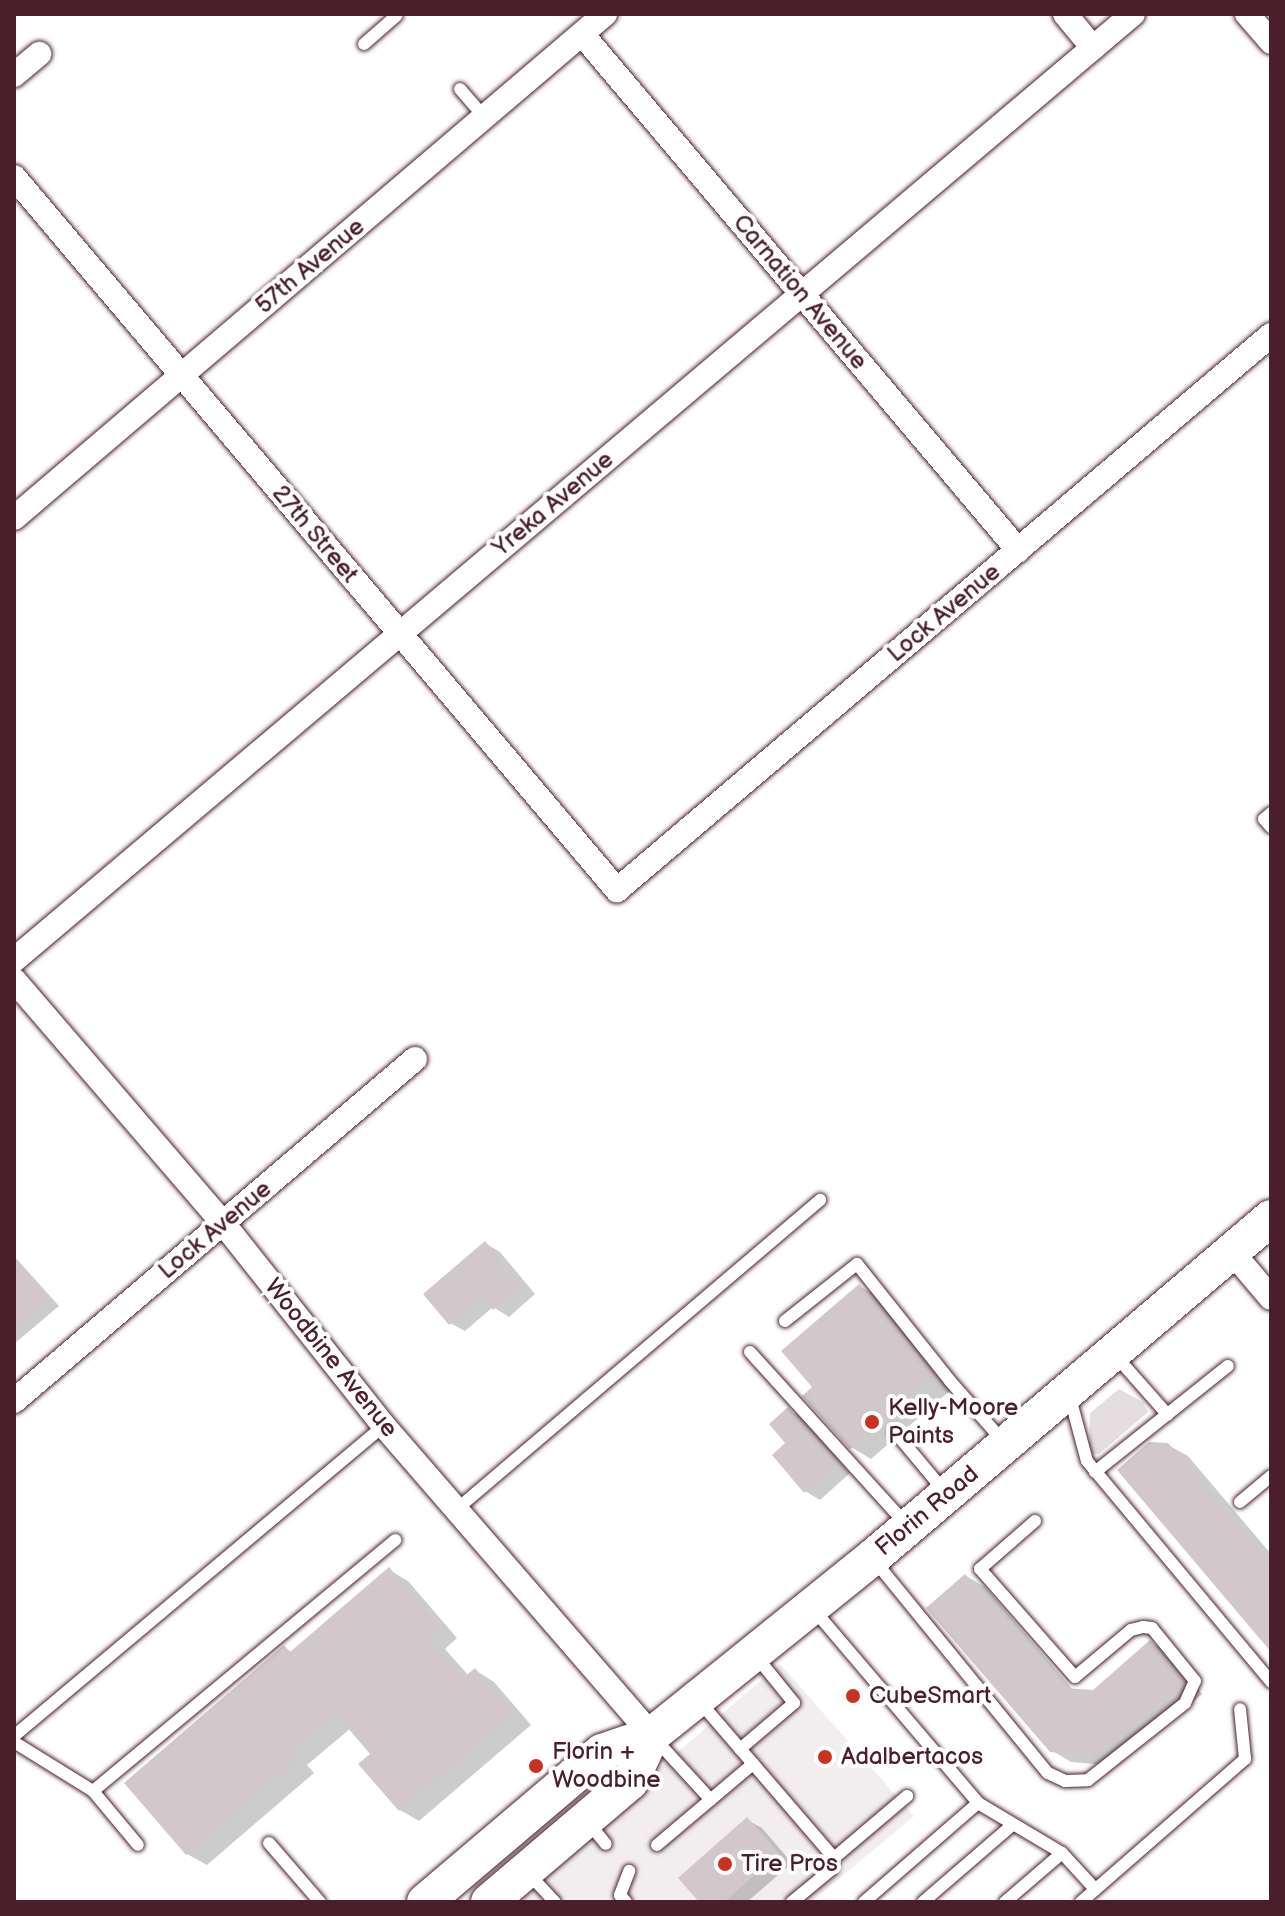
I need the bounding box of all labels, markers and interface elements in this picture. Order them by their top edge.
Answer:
street label: Carnation Avenue [727,209,873,375]
street label: 57th Avenue [250,212,370,320]
street label: Yreka Avenue [487,445,619,563]
street label: 27th Street [266,479,364,589]
street label: Lock Avenue [882,558,1006,668]
street label: Lock Avenue [153,1175,277,1285]
street label: Woodbine Avenue [258,1273,404,1443]
place label: Kelly-Moore Paints [888,1394,1018,1450]
marker: Kelly-Moore Paints [863,1413,881,1431]
street label: Florin Road [870,1460,984,1562]
place label: CubeSmart [869,1682,991,1710]
marker: CubeSmart [844,1687,862,1705]
place label: Florin + Woodbine [552,1738,660,1794]
place label: Adalbertacos [841,1743,983,1771]
marker: Adalbertacos [816,1748,834,1766]
marker: Florin + Woodbine [527,1757,545,1775]
place label: Tire Pros [741,1850,838,1878]
marker: Tire Pros [716,1855,734,1873]

